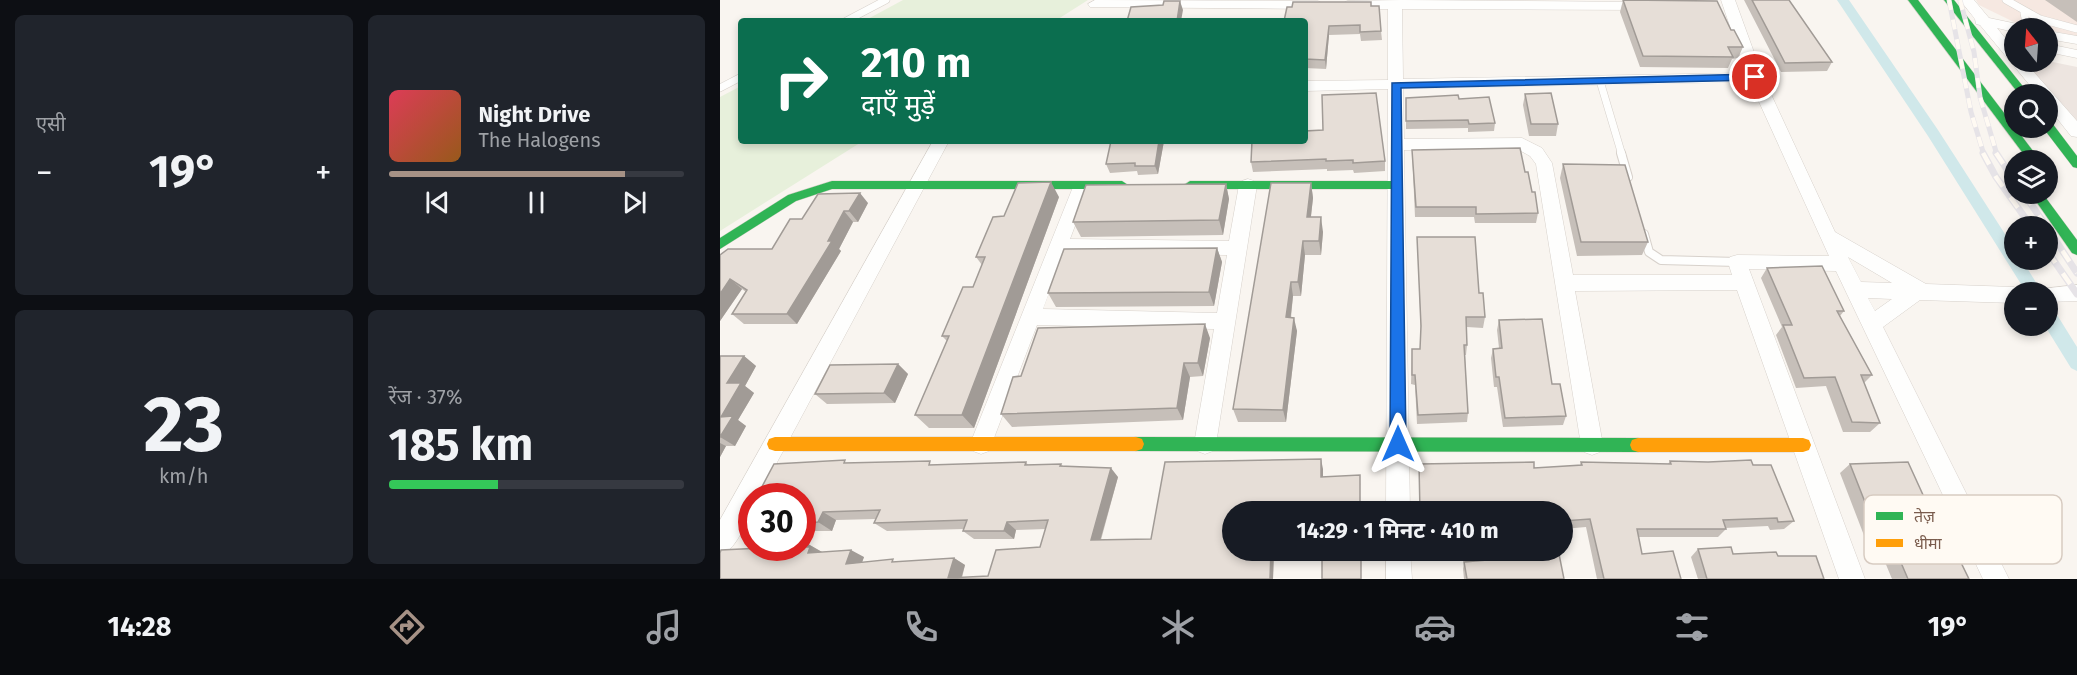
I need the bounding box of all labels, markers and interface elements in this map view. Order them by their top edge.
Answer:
north arrow [2004,18,2058,72]
map controls [2004,18,2058,336]
text: 210 m [861,38,971,88]
icon: right [762,42,840,120]
pin [1729,51,1780,102]
icon: arrive [1738,60,1771,93]
button: search [2004,84,2058,138]
text: दाएँ मुड़ें [861,89,935,121]
text: Night Drive [479,101,590,128]
text: एसी [36,112,66,136]
text: The Halogens [479,128,601,152]
text: 19° [149,145,219,199]
button: layers [2004,150,2058,204]
text: − [36,153,53,193]
text: + [315,153,332,193]
icon: previous [421,186,454,219]
icon: pause [520,186,553,219]
icon: next [618,186,651,219]
button: + [2004,216,2058,270]
button: − [2004,282,2058,336]
text: 23 [144,378,224,472]
text: रेंज · 37% [389,385,462,409]
position arrow [1366,412,1430,476]
text: 185 km [389,418,533,472]
text: km/h [159,464,209,488]
speed limit sign: 30 [738,483,816,561]
legend [1864,495,2062,564]
text: तेज़ [1914,507,1936,526]
text: 14:29 · 1 मिनट · 410 m [1296,517,1499,544]
text: धीमा [1914,534,1943,553]
icon: directions [386,606,428,648]
icon: music [643,606,685,648]
icon: phone [900,606,942,648]
icon: climate [1157,606,1199,648]
icon: car [1414,606,1456,648]
icon: filters [1671,606,1713,648]
text: 14:28 [107,611,171,643]
text: 19° [1928,611,1969,643]

